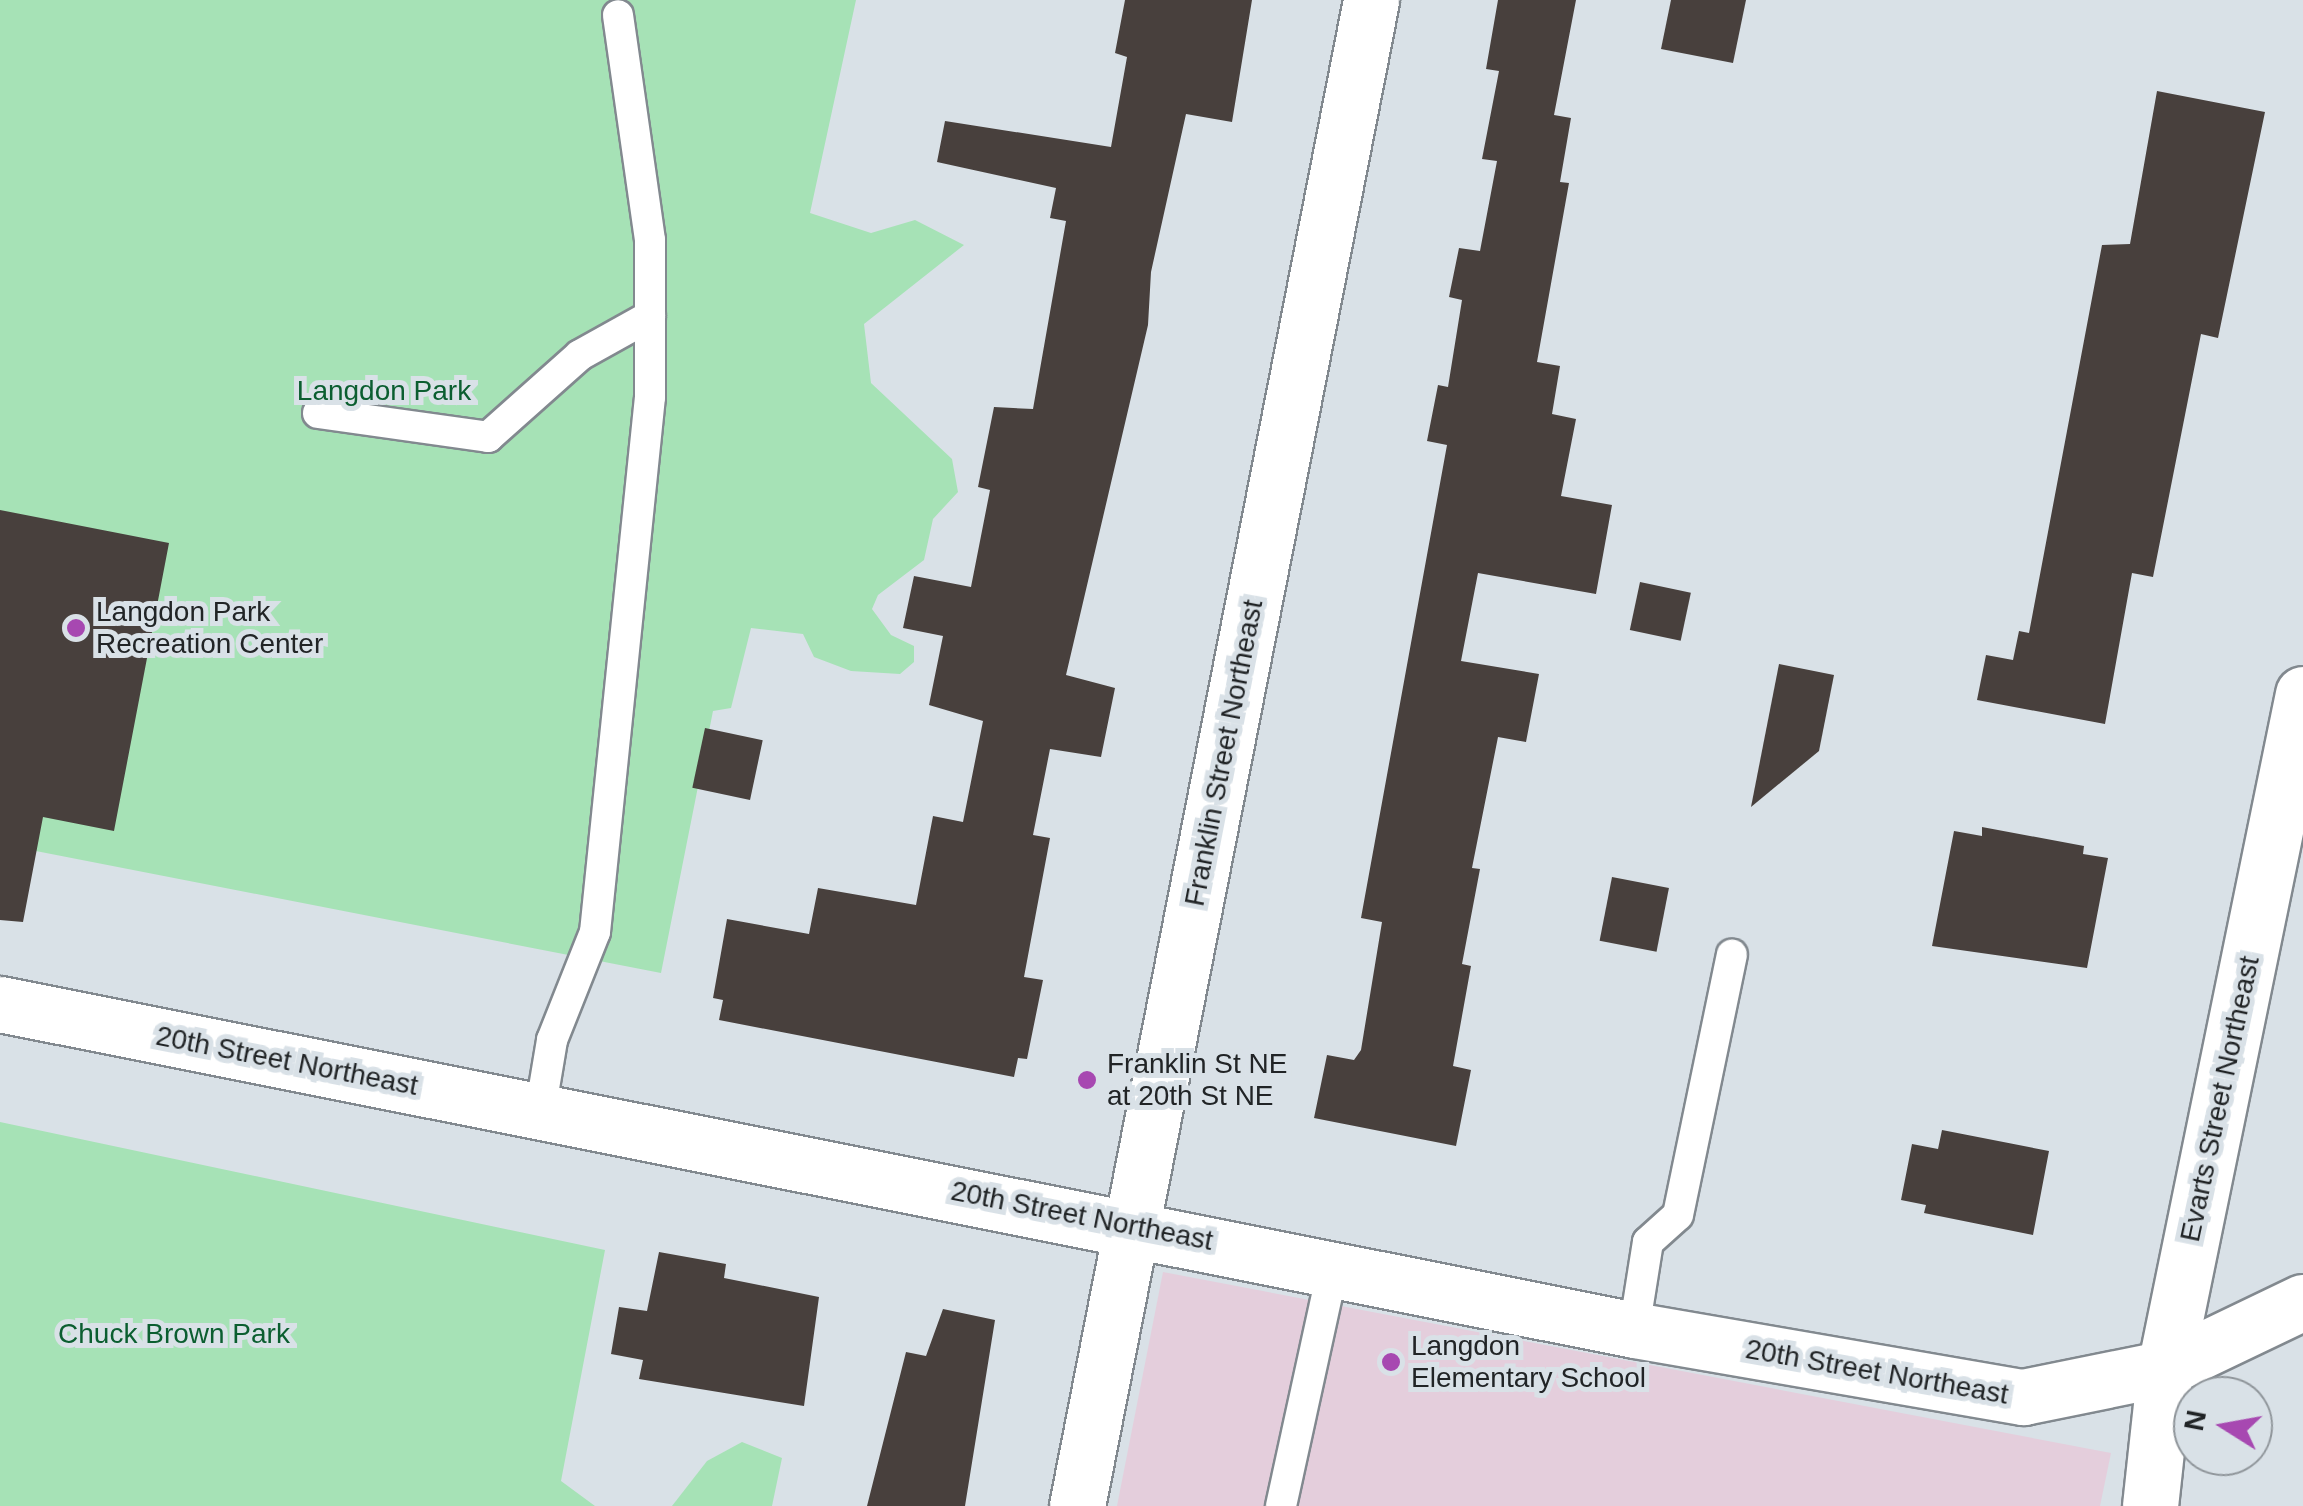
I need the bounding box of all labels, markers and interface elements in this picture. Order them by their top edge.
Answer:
park label: Langdon Park [297,374,471,408]
place label: Langdon Park Recreation Center [96,595,323,661]
street label: Franklin Street Northeast [1178,597,1270,909]
marker: Langdon Park Recreation Center [65,617,87,639]
street label: Evarts Street Northeast [2173,953,2267,1245]
street label: 20th Street Northeast [153,1019,421,1103]
place label: Franklin St NE at 20th St NE [1107,1047,1287,1113]
marker: Franklin St NE at 20th St NE [1076,1069,1098,1091]
street label: 20th Street Northeast [948,1174,1216,1258]
park label: Chuck Brown Park [58,1317,290,1351]
place label: Langdon Elementary School [1411,1329,1646,1395]
street label: 20th Street Northeast [1743,1332,2011,1412]
marker: Langdon Elementary School [1380,1351,1402,1373]
north arrow [2173,1376,2273,1476]
text: N [2178,1408,2212,1433]

